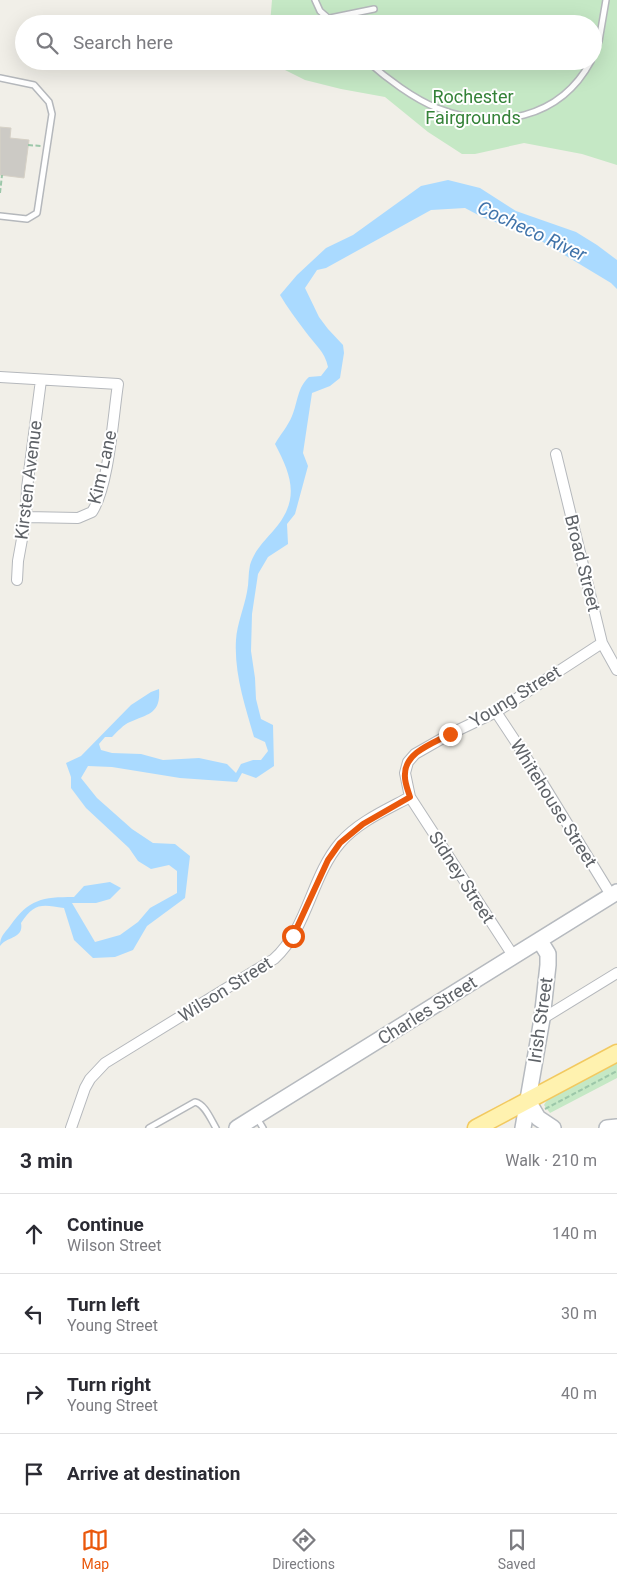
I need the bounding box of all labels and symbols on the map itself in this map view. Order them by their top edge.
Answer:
park label: Rochester Fairgrounds [425,86,521,128]
water label: Cocheco River [474,196,591,267]
street label: Kirsten Avenue [10,419,46,541]
street label: Kim Lane [83,428,121,506]
street label: Broad Street [561,512,605,614]
street label: Young Street [466,661,564,731]
route end [439,723,462,746]
street label: Whitehouse Street [506,735,602,871]
street label: Sidney Street [425,827,499,927]
route start [282,925,305,948]
street label: Wilson Street [174,952,276,1026]
street label: Charles Street [374,971,480,1049]
street label: Irish Street [524,976,556,1064]

